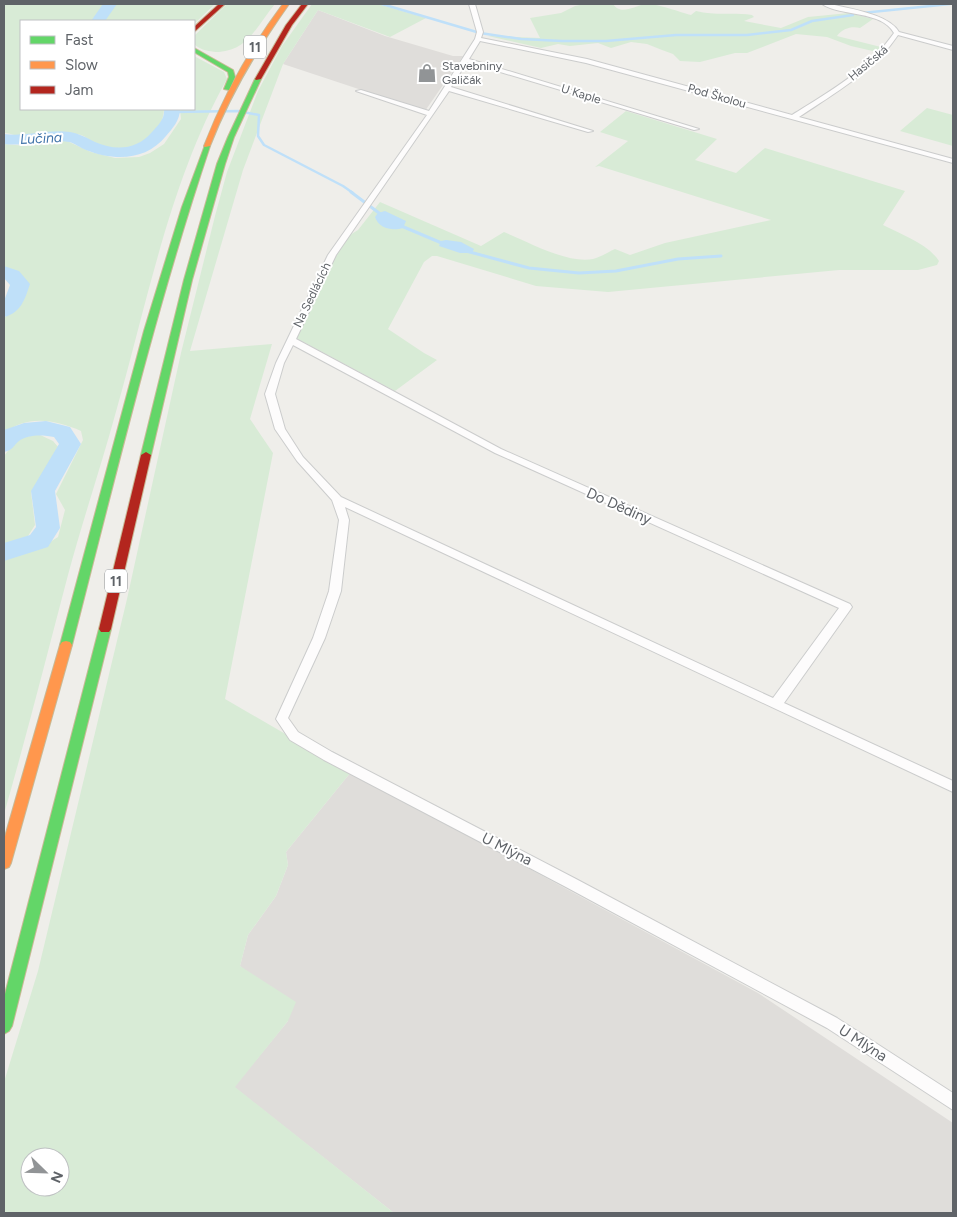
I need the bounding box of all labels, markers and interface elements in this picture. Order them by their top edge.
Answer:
legend [20,20,195,110]
text: Fast [65,31,94,49]
road number: 11 [244,36,266,58]
street label: Hasičská [845,42,891,84]
text: Slow [65,56,98,74]
place label: Stavebniny Galičák [442,59,503,87]
shop icon: Stavebniny Galičák [416,62,438,84]
text: Jam [65,81,93,99]
street label: U Kaple [559,81,603,107]
street label: Pod Školou [686,81,748,111]
water label: Lučina [20,129,62,148]
street label: Na Sedlácích [290,260,334,330]
street label: Do Dědiny [584,484,655,528]
road number: 11 [105,570,127,592]
street label: U Mlýna [479,829,535,869]
street label: U Mlýna [835,1021,891,1065]
north arrow [20,1147,70,1197]
text: N [47,1169,66,1185]

